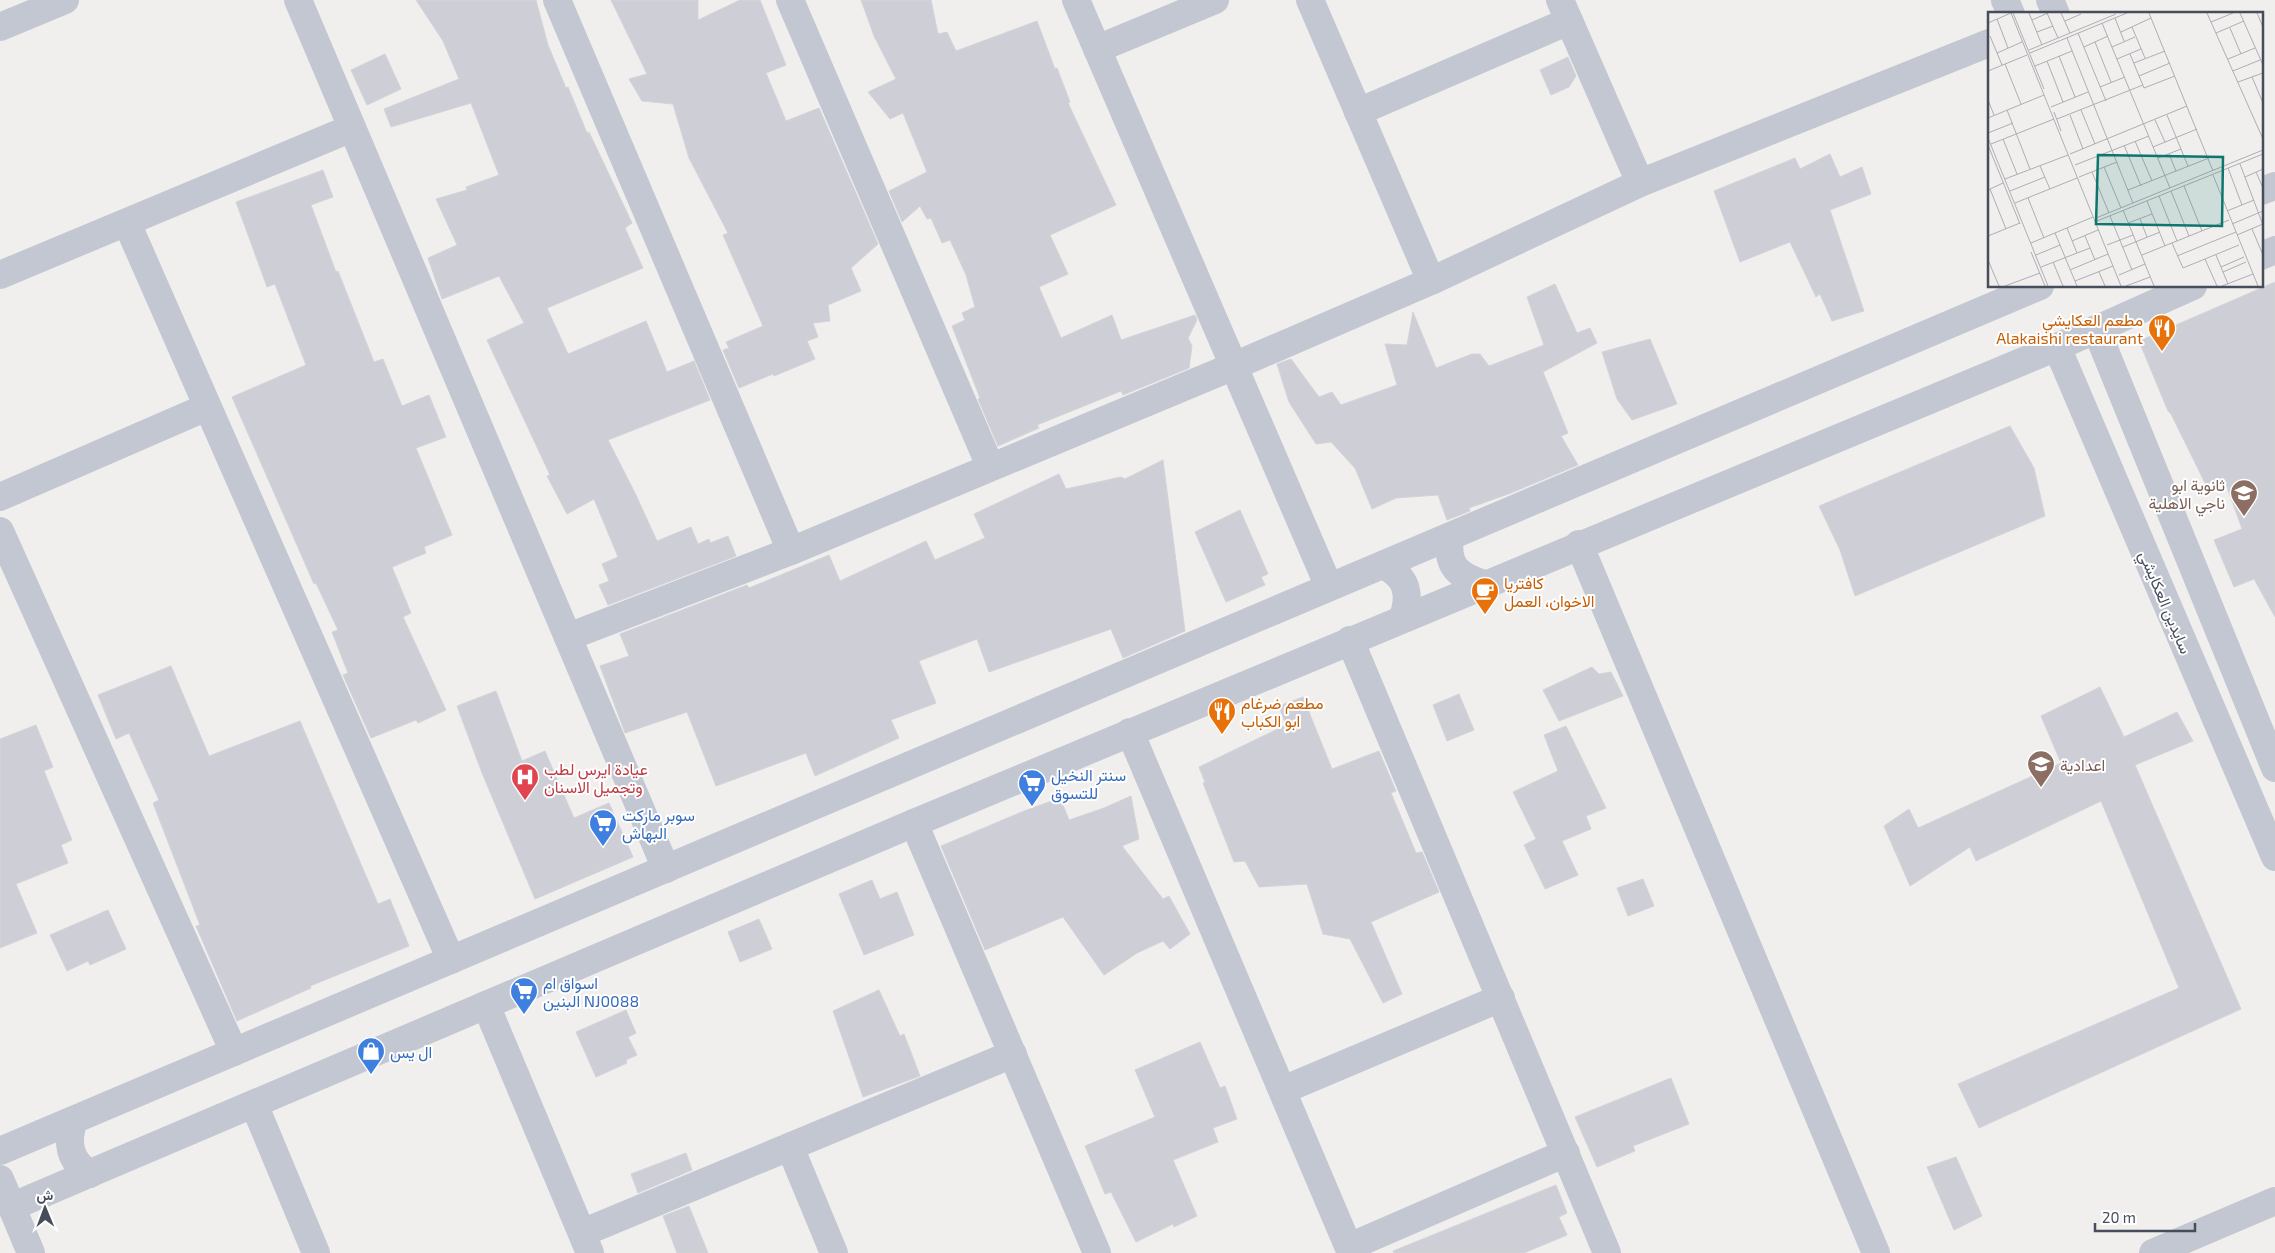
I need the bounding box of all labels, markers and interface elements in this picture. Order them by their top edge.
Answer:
inset map [1988,12,2262,288]
place label: مطعم العكايشي Alakaishi restaurant [1996,310,2143,347]
restaurant icon: مطعم العكايشي Alakaishi restaurant [2147,313,2177,352]
place label: ثانوية ابو ناجي الاهلية [2148,475,2225,517]
school or university icon: ثانوية ابو ناجي الاهلية [2229,478,2259,517]
street label: سايدين العكايشي [2131,548,2196,658]
place label: كافتريا الاخوان، العمل [1504,573,1594,612]
cafe icon: كافتريا الاخوان، العمل [1470,576,1500,615]
place label: مطعم ضرغام ابو الكباب [1241,693,1324,732]
restaurant icon: مطعم ضرغام ابو الكباب [1207,696,1237,735]
school or university icon: اعدادية [2026,749,2056,788]
place label: اعدادية [2060,755,2105,775]
place label: عيادة ايرس لطب وتجميل الاسنان [544,759,648,798]
hospital icon: عيادة ايرس لطب وتجميل الاسنان [510,762,540,801]
place label: سنتر النخيل للتسوق [1051,765,1126,804]
supermarket icon: سنتر النخيل للتسوق [1017,768,1047,807]
place label: سوبر ماركت البهاش [622,805,695,844]
supermarket icon: سوبر ماركت البهاش [588,808,618,847]
place label: اسواق ام البنين NJ0088 [543,973,639,1012]
supermarket icon: اسواق ام البنين NJ0088 [509,976,539,1015]
shop icon: ال يس [356,1036,386,1075]
place label: ال يس [390,1042,432,1063]
north arrow [20,1183,70,1233]
text: ش [36,1186,54,1204]
scale bar [2095,1200,2195,1232]
text: 20 m [2102,1208,2136,1226]

